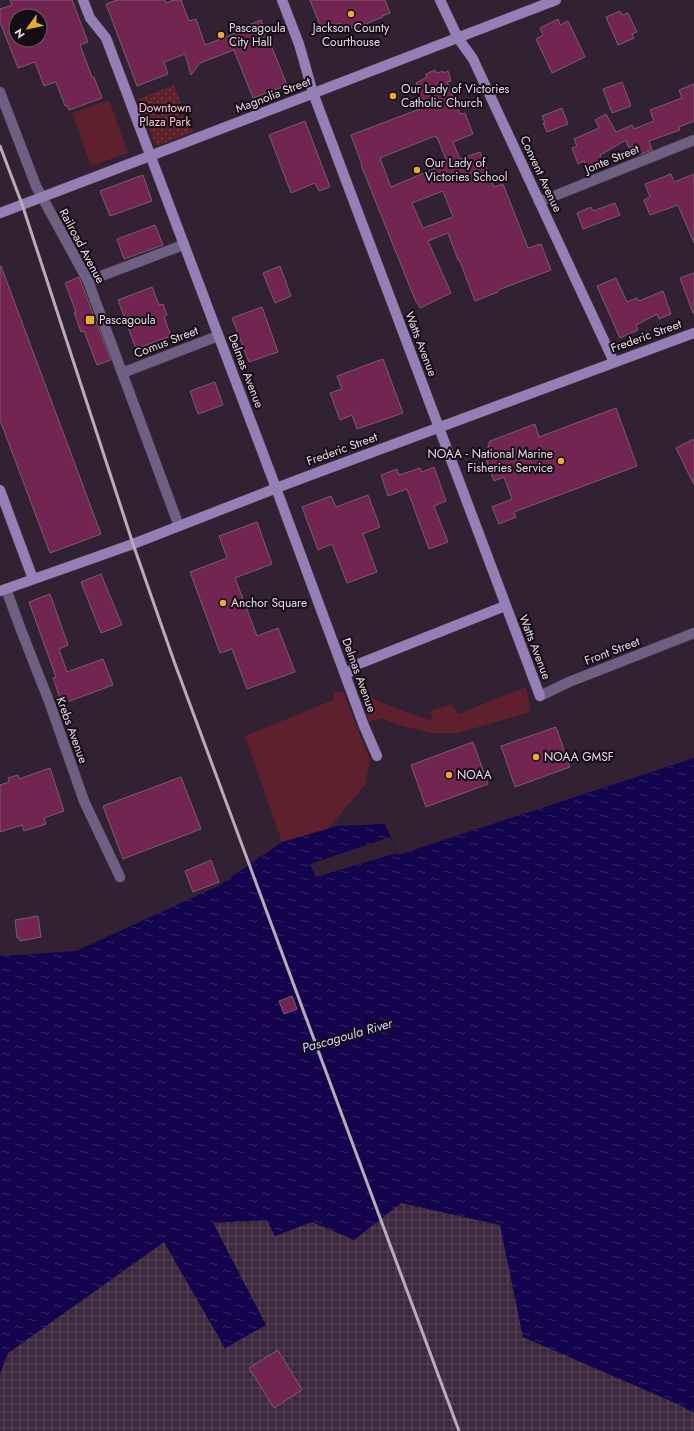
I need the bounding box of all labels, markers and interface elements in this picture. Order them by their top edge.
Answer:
north arrow [8,8,48,48]
marker: Jackson County Courthouse [346,9,356,19]
place label: Pascagoula City Hall [229,19,286,51]
place label: Jackson County Courthouse [311,19,390,51]
text: N [11,25,29,41]
marker: Pascagoula City Hall [216,30,226,40]
street label: Magnolia Street [233,72,313,118]
place label: Our Lady of Victories Catholic Church [401,80,510,112]
marker: Our Lady of Victories Catholic Church [388,91,398,101]
park label: Downtown Plaza Park [139,99,191,131]
street label: Convent Avenue [515,133,567,215]
street label: Jonte Street [580,140,642,179]
place label: Our Lady of Victories School [425,154,508,186]
marker: Our Lady of Victories School [412,165,422,175]
street label: Railroad Avenue [55,205,109,287]
street label: Watts Avenue [400,309,442,379]
place label: Pascagoula [99,311,156,329]
marker: Pascagoula [84,314,96,326]
street label: Frederic Street [608,315,684,357]
street label: Comus Street [131,321,201,362]
street label: Delmas Avenue [224,331,268,411]
street label: Frederic Street [304,428,380,470]
place label: NOAA - National Marine Fisheries Service [427,445,553,477]
marker: NOAA - National Marine Fisheries Service [556,456,566,466]
place label: Anchor Square [231,594,307,612]
marker: Anchor Square [218,598,228,608]
street label: Watts Avenue [514,612,556,682]
street label: Front Street [582,632,642,670]
street label: Delmas Avenue [337,635,381,715]
street label: Krebs Avenue [52,694,92,766]
place label: NOAA GMSF [544,748,614,766]
marker: NOAA GMSF [531,752,541,762]
place label: NOAA [457,766,492,784]
marker: NOAA [444,770,454,780]
water label: Pascagoula River [300,1013,395,1057]

